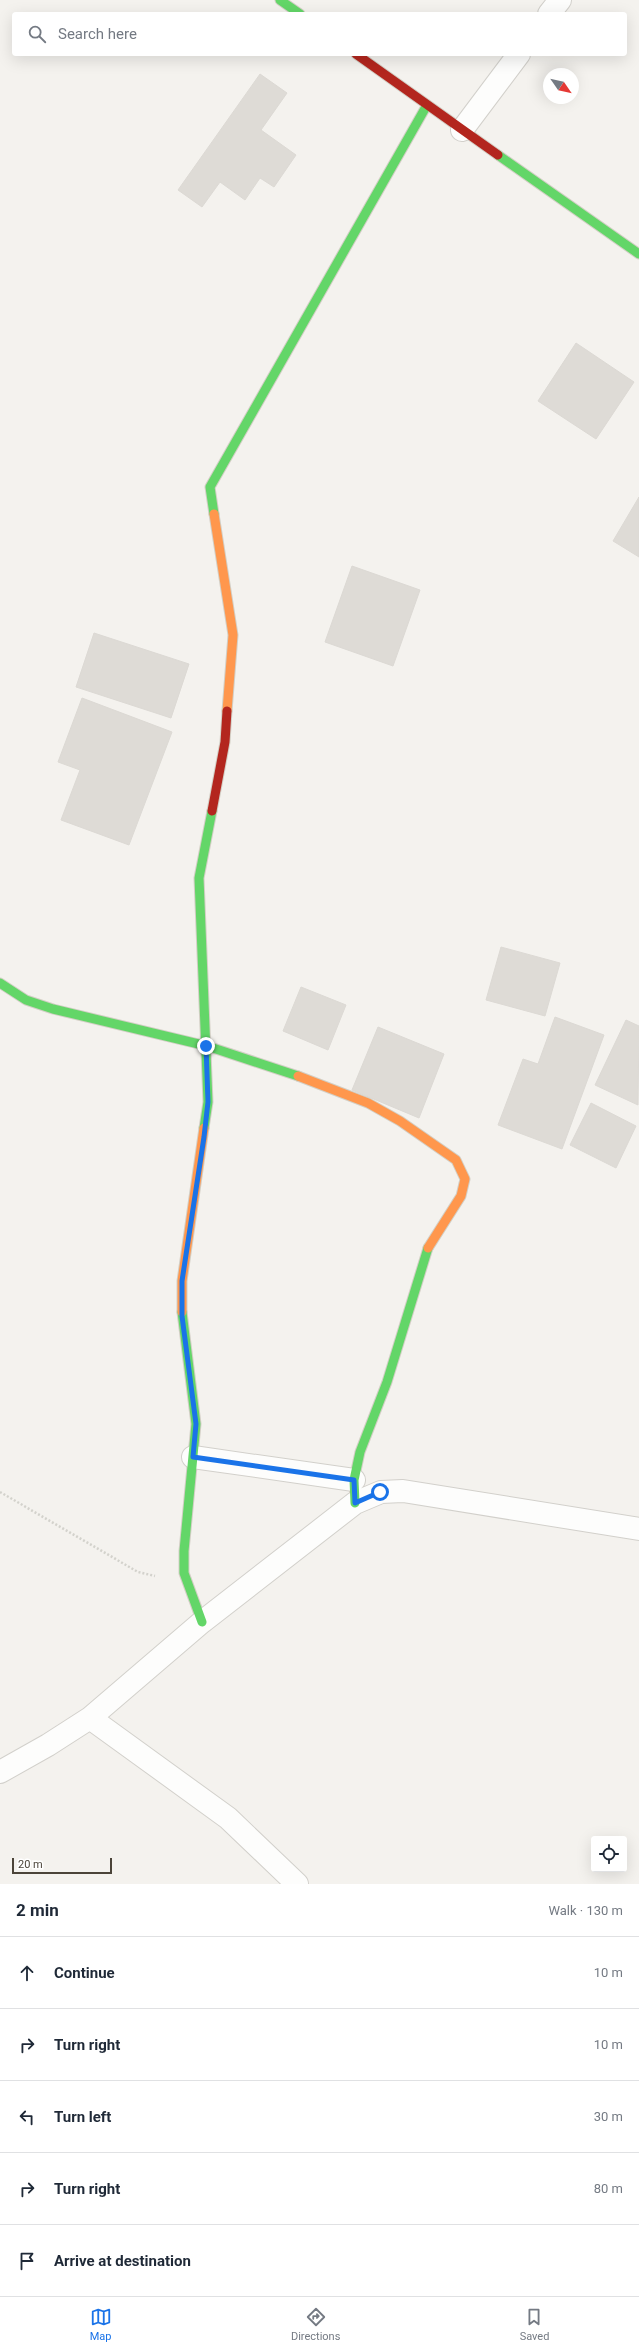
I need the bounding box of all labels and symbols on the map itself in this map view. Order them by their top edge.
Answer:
north arrow [543,68,579,104]
route end [197,1037,215,1055]
route start [371,1483,389,1501]
scale bar [12,1856,112,1875]

